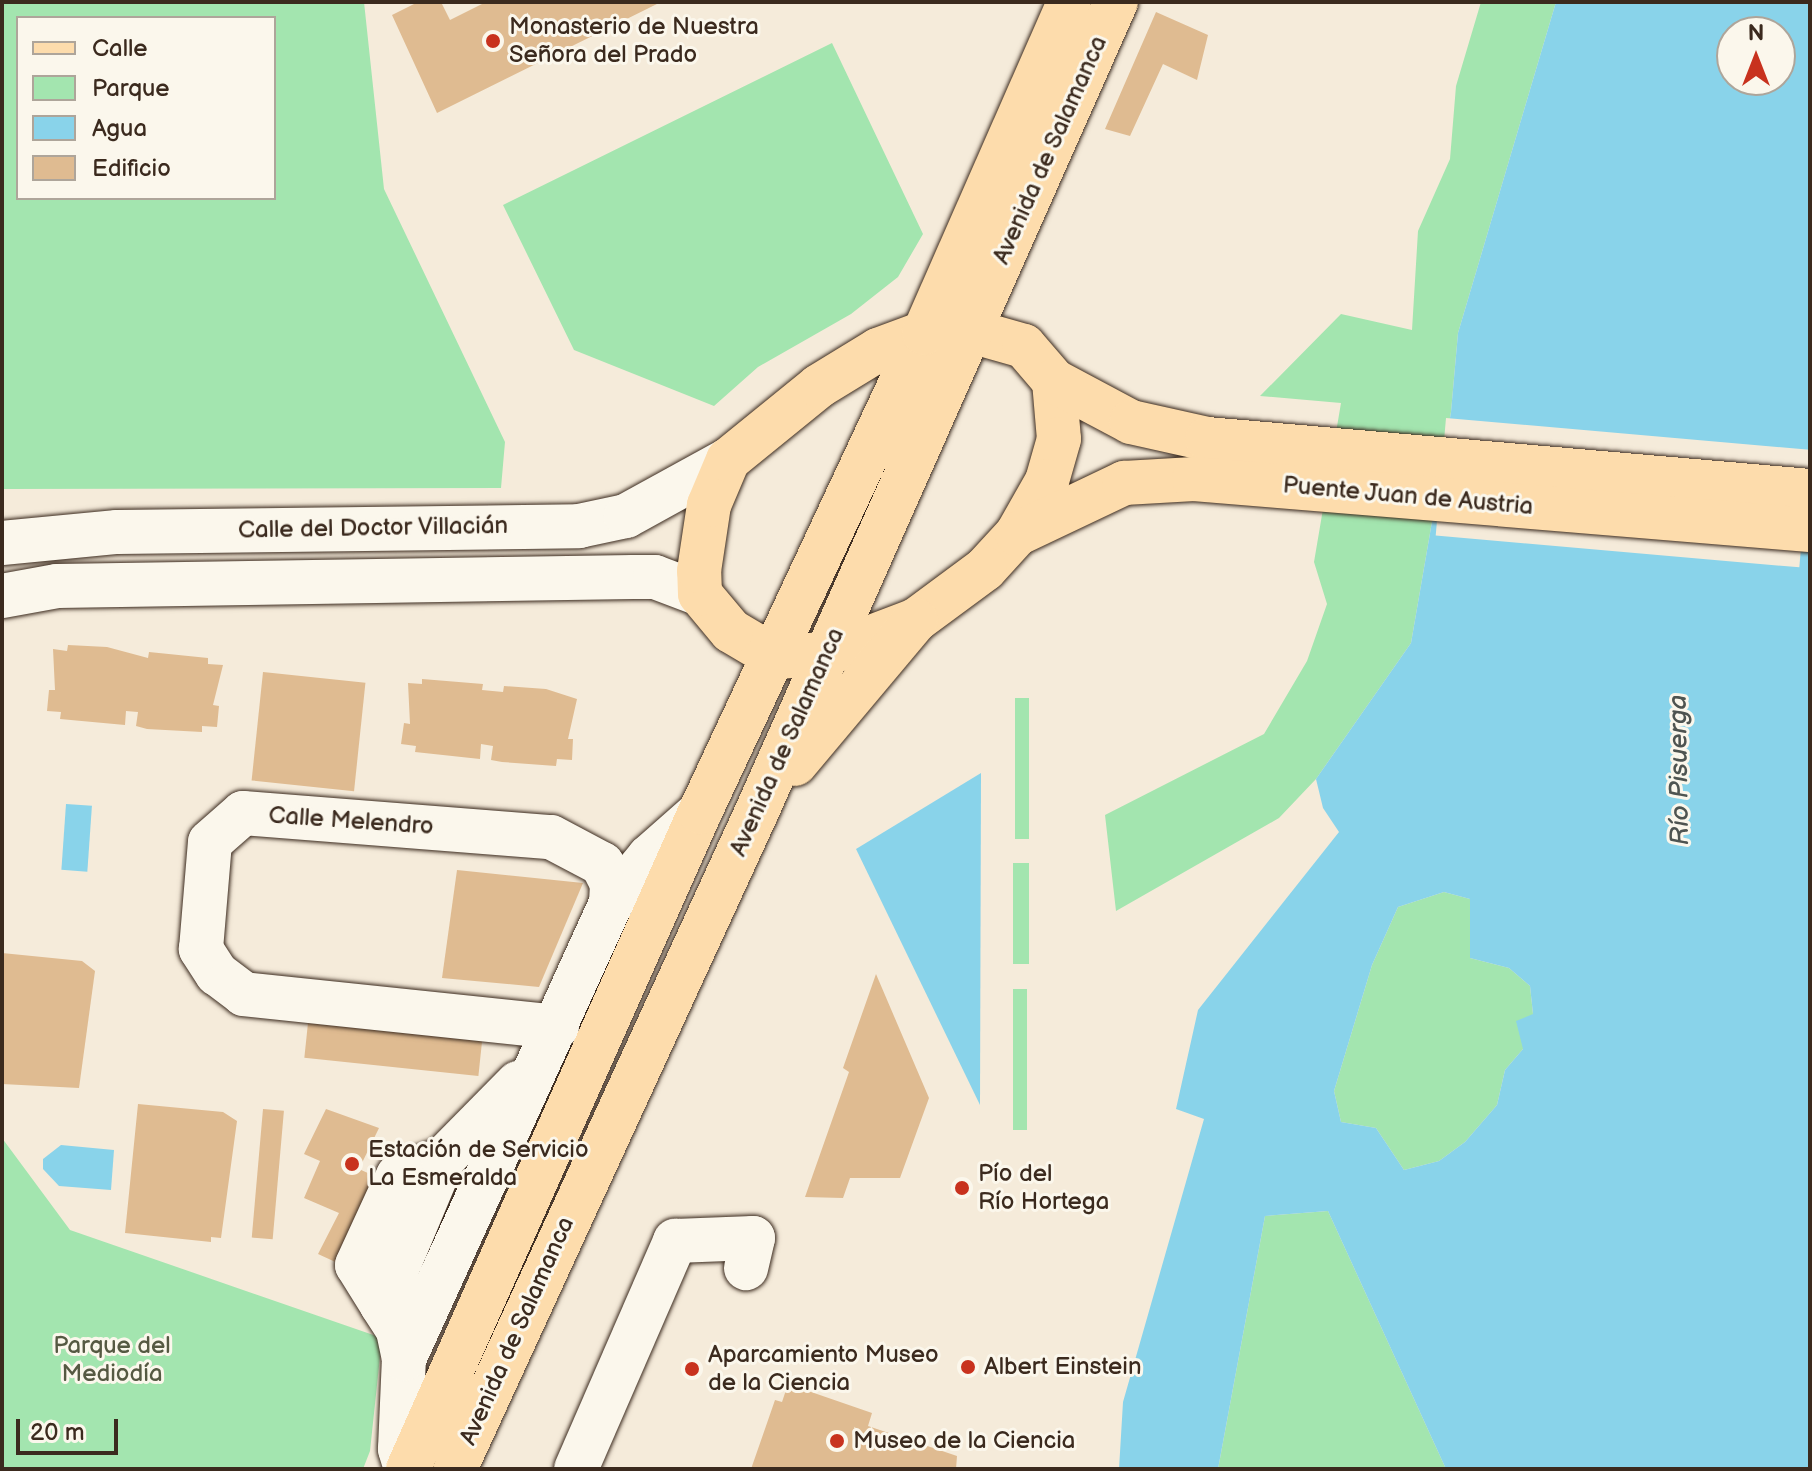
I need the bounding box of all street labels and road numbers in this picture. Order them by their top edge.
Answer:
street label: Avenida de Salamanca [987,31,1113,269]
street label: Puente Juan de Austria [1281,471,1535,521]
street label: Calle del Doctor Villacián [237,511,509,545]
street label: Avenida de Salamanca [724,623,850,861]
street label: Calle Melendro [268,801,434,841]
street label: Avenida de Salamanca [454,1212,580,1450]

